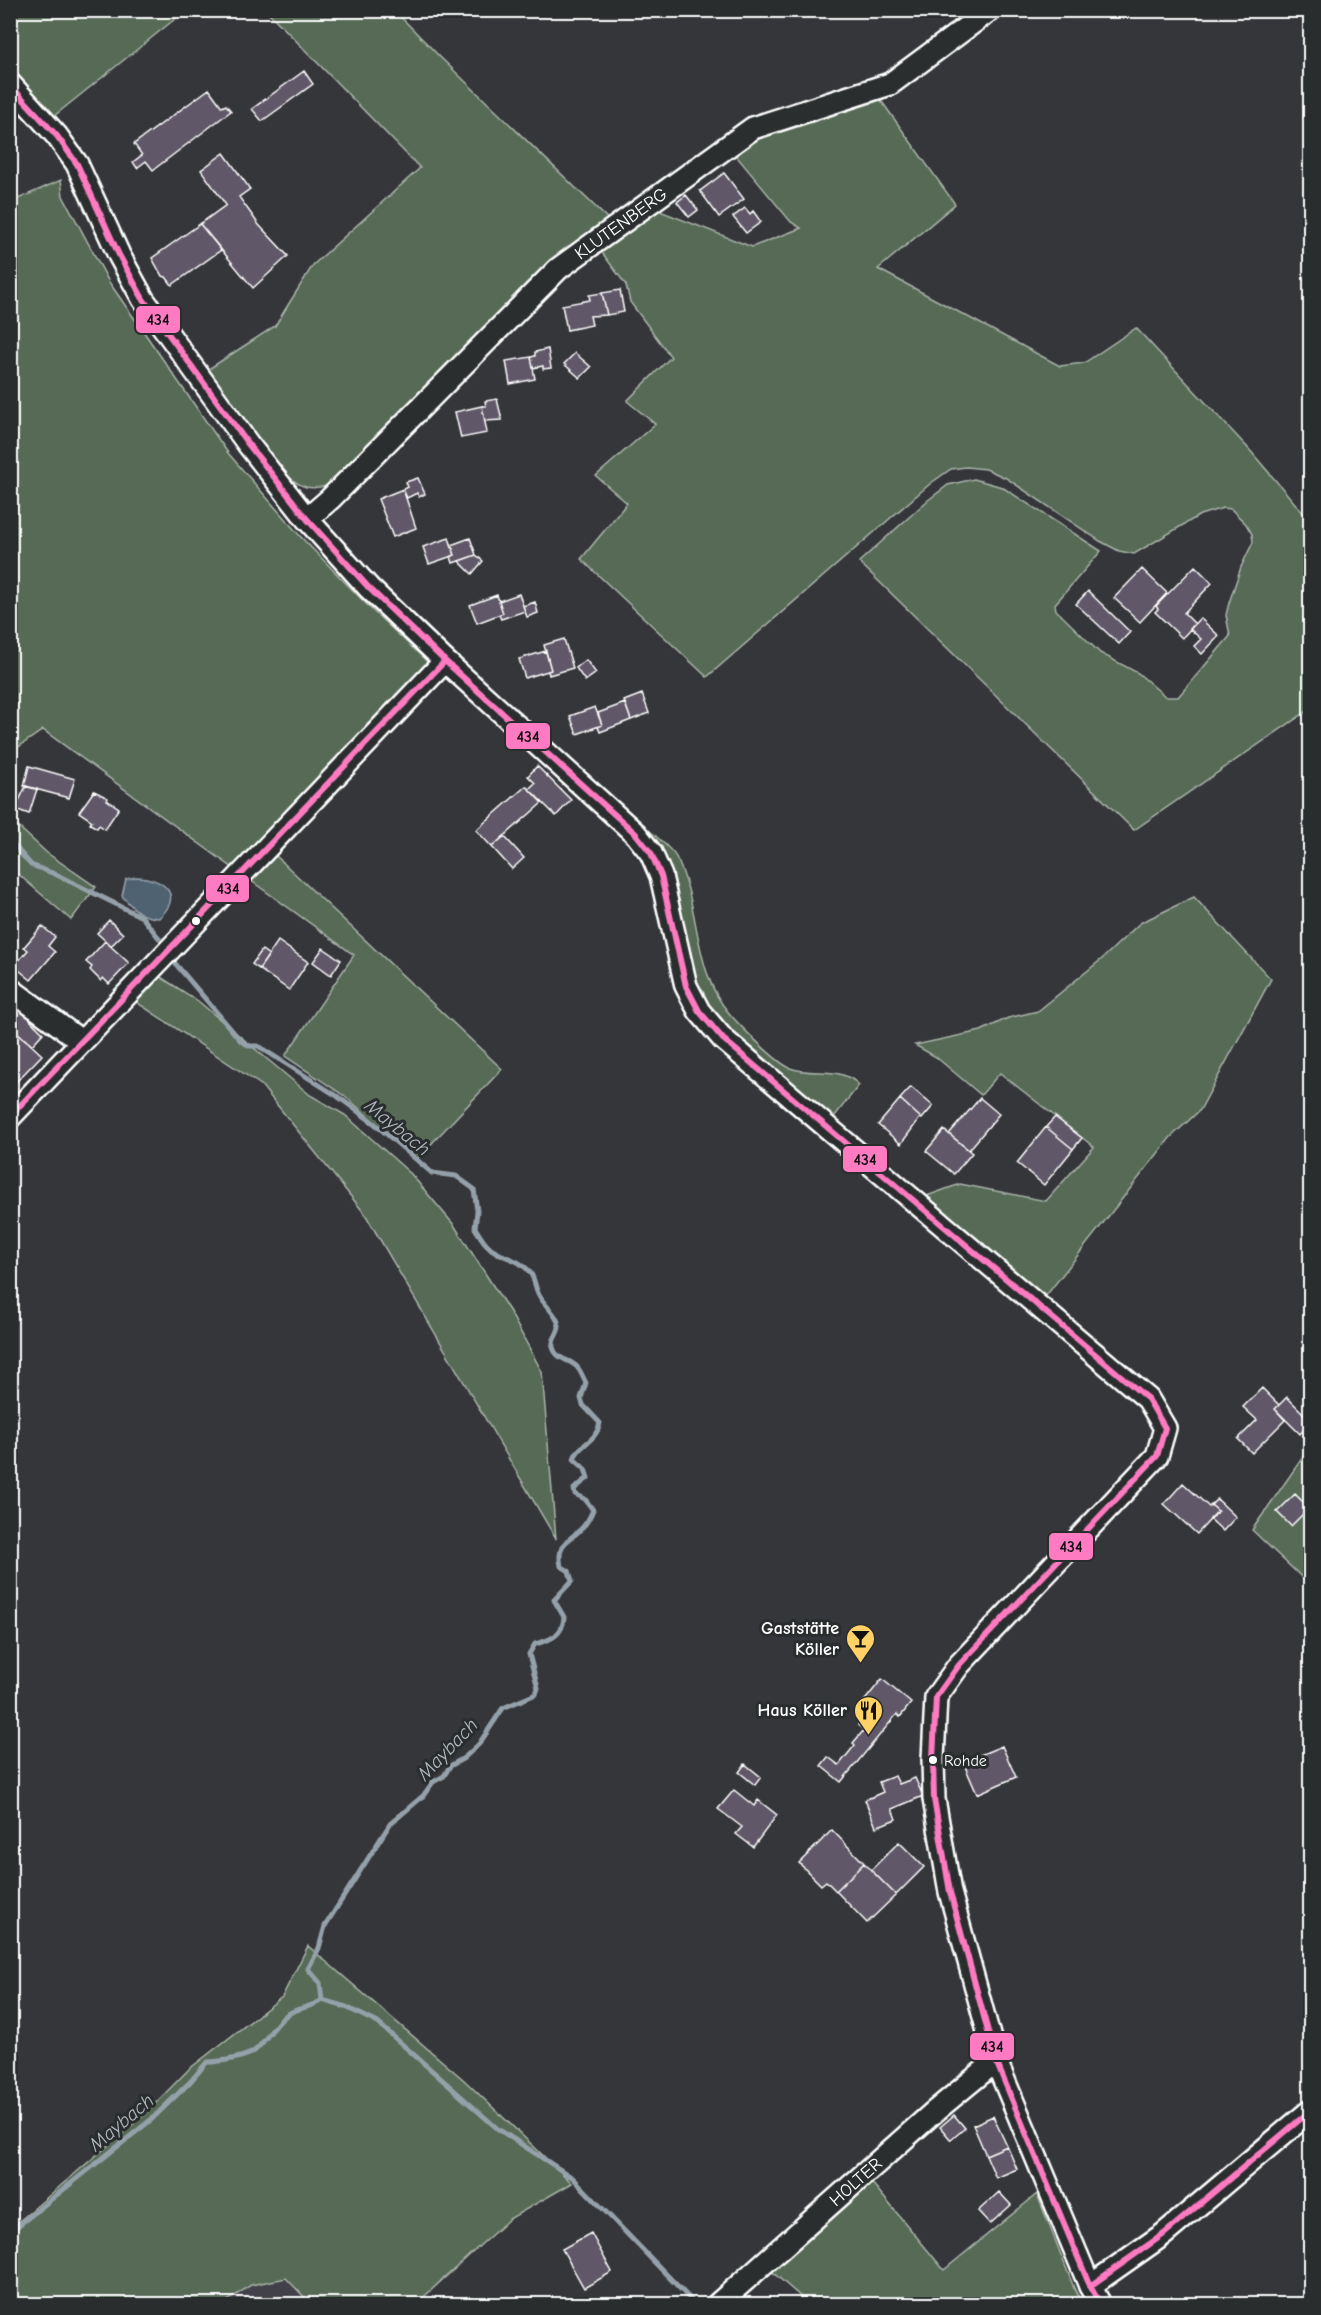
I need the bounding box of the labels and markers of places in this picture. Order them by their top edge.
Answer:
unlabelled marker [190,915,202,927]
place label: Gaststätte Köller [761,1618,840,1660]
bar icon: Gaststätte Köller [844,1622,876,1664]
restaurant icon: Haus Köller [852,1694,884,1736]
place label: Haus Köller [758,1700,848,1721]
place label: Rohde [944,1752,987,1770]
marker: Rohde [927,1754,939,1766]

